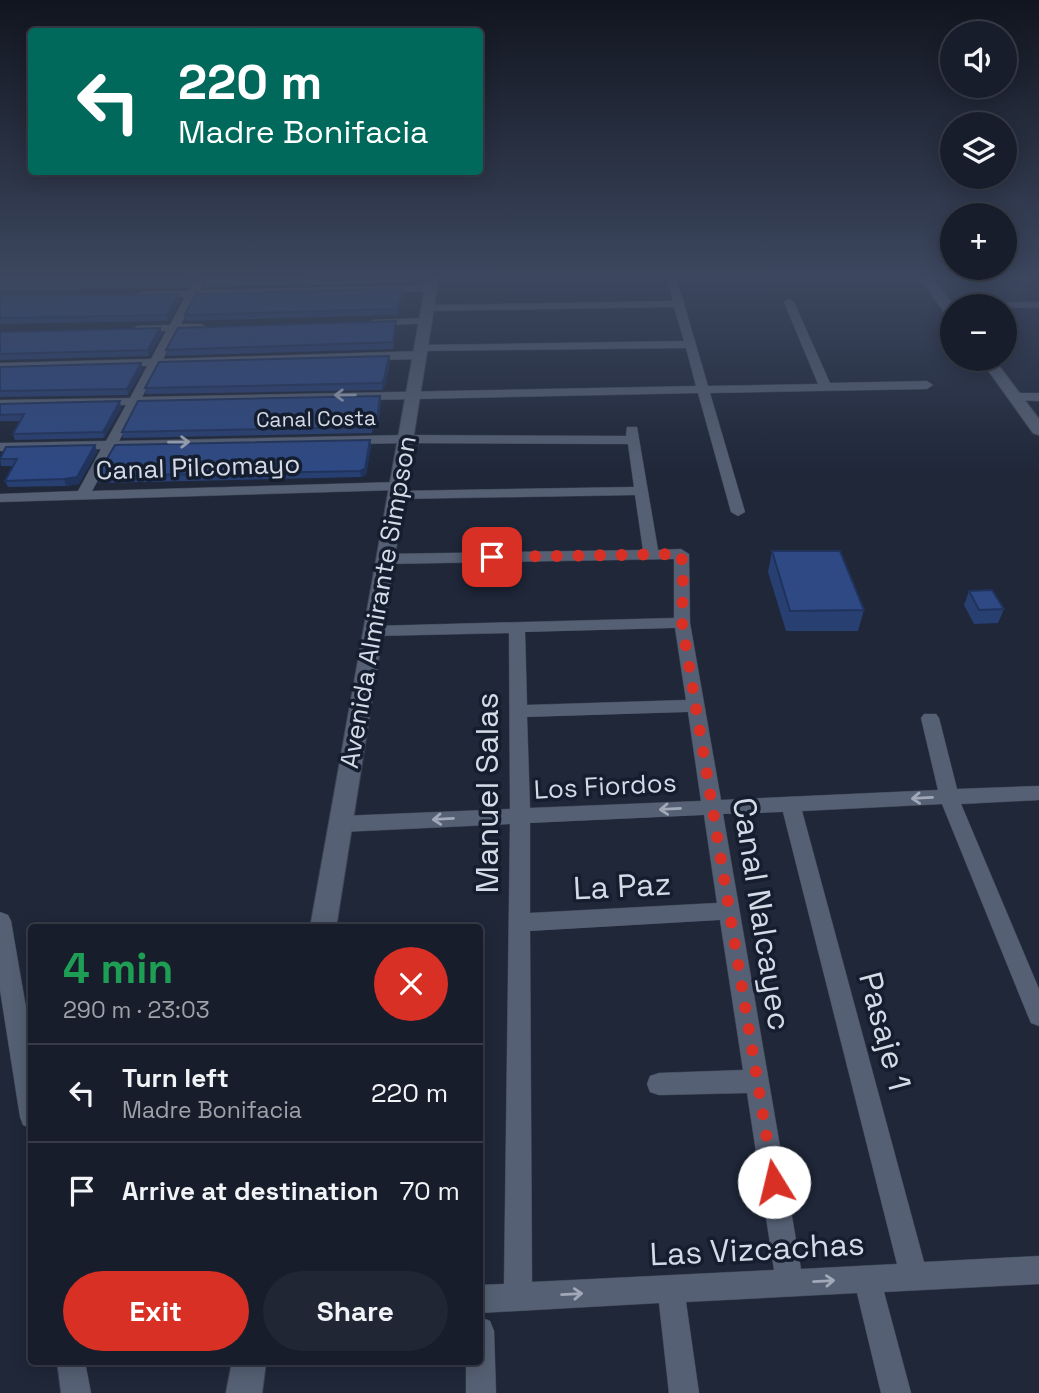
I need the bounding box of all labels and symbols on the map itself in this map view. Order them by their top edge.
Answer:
one-way arrow [334,389,357,402]
street label: Canal Costa [256,404,376,433]
street label: Avenida Almirante Simpson [332,433,424,771]
one-way arrow [168,436,191,449]
street label: Canal Pilcomayo [95,446,301,488]
pin [462,527,522,587]
street label: Manuel Salas [467,692,507,894]
street label: Los Fiordos [533,765,677,807]
one-way arrow [911,792,934,805]
street label: Canal Nalcayec [724,795,800,1033]
one-way arrow [659,803,682,816]
one-way arrow [432,813,455,826]
street label: La Paz [572,863,672,909]
street label: Pasaje 1 [850,968,920,1094]
position arrow [737,1145,811,1219]
street label: Las Vizcachas [649,1223,865,1275]
one-way arrow [812,1274,835,1287]
one-way arrow [560,1287,583,1300]

